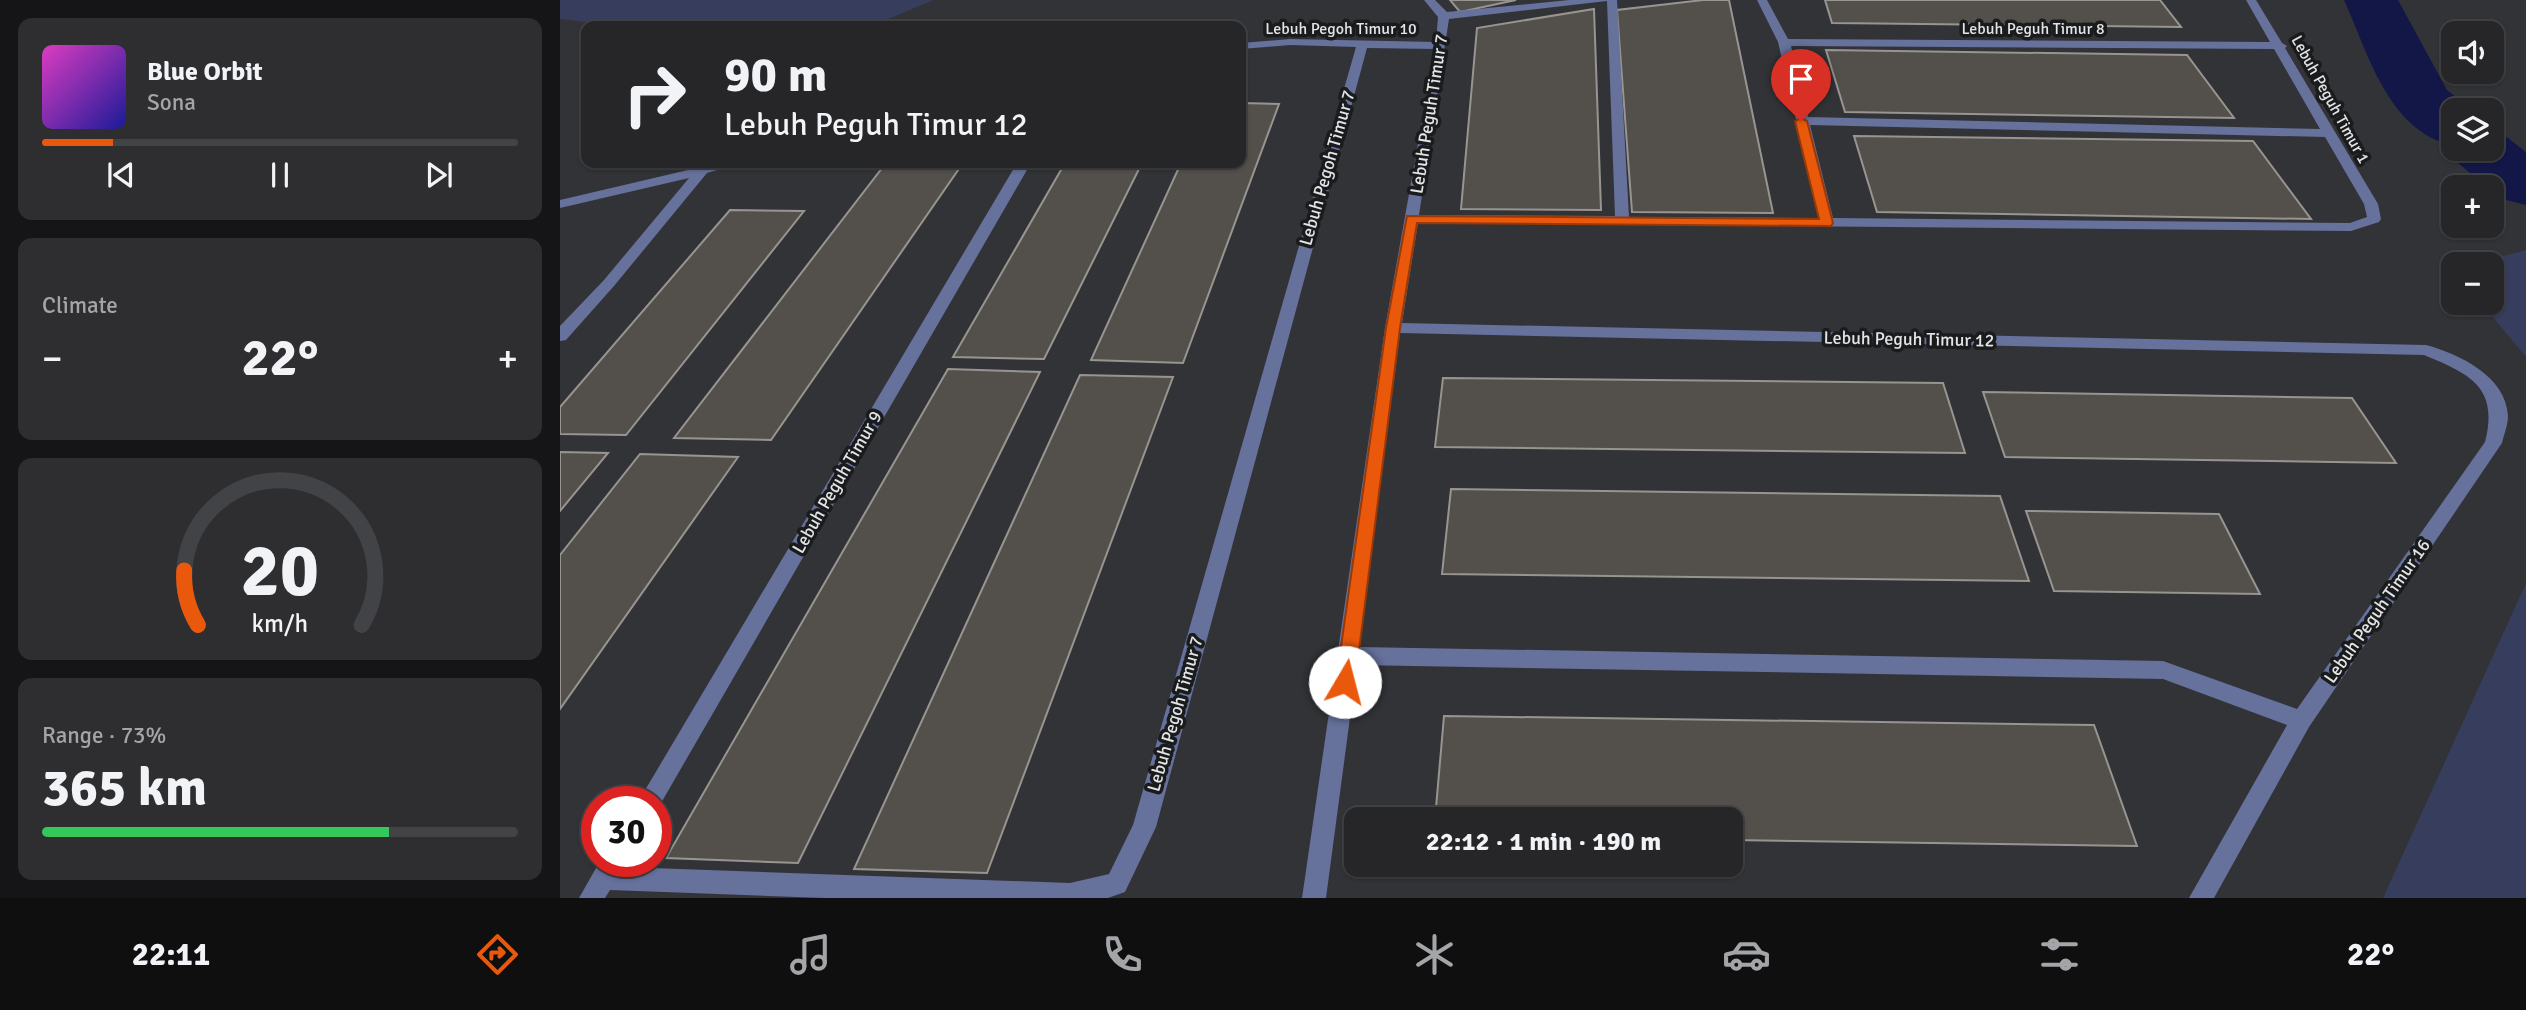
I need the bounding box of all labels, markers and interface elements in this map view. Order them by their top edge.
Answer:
street label: Lebuh Pegoh Timur 10 [1265,19,1417,39]
street label: Lebuh Peguh Timur 8 [1961,19,2105,39]
map controls [2441,21,2504,315]
button: sound [2441,21,2504,84]
street label: Lebuh Peguh Timur 1 [2287,32,2374,167]
street label: Lebuh Peguh Timur 7 [1406,33,1452,195]
text: 90 m [724,45,827,105]
icon: right [609,49,700,140]
pin [1771,49,1831,121]
text: Blue Orbit [147,56,263,88]
icon: arrive [1782,60,1820,98]
text: Sona [147,88,196,117]
street label: Lebuh Pegoh Timur 7 [1294,88,1360,248]
button: layers [2441,98,2504,161]
text: Lebuh Peguh Timur 12 [724,105,1028,144]
icon: previous [102,156,140,194]
icon: pause [261,156,299,194]
icon: next [420,156,458,194]
button: + [2441,175,2504,238]
button: − [2441,252,2504,315]
text: Climate [42,291,118,320]
text: 22° [242,326,318,390]
street label: Lebuh Peguh Timur 12 [1823,327,1995,351]
text: − [42,335,63,382]
text: + [497,335,518,382]
street label: Lebuh Peguh Timur 9 [787,407,887,557]
text: 20 [241,527,319,616]
street label: Lebuh Peguh Timur 16 [2319,535,2435,687]
text: km/h [252,608,308,639]
street label: Lebuh Pegoh Timur 7 [1142,634,1208,794]
position arrow [1308,645,1382,719]
text: Range · 73% [42,721,166,750]
text: 365 km [42,756,207,820]
speed limit sign: 30 [581,786,672,877]
text: 22:12 · 1 min · 190 m [1426,826,1661,858]
icon: directions [473,930,522,979]
icon: music [786,930,835,979]
icon: phone [1098,930,1147,979]
icon: climate [1410,930,1459,979]
icon: car [1722,930,1771,979]
icon: filters [2035,930,2084,979]
text: 22:11 [132,935,210,974]
text: 22° [2347,935,2394,974]

